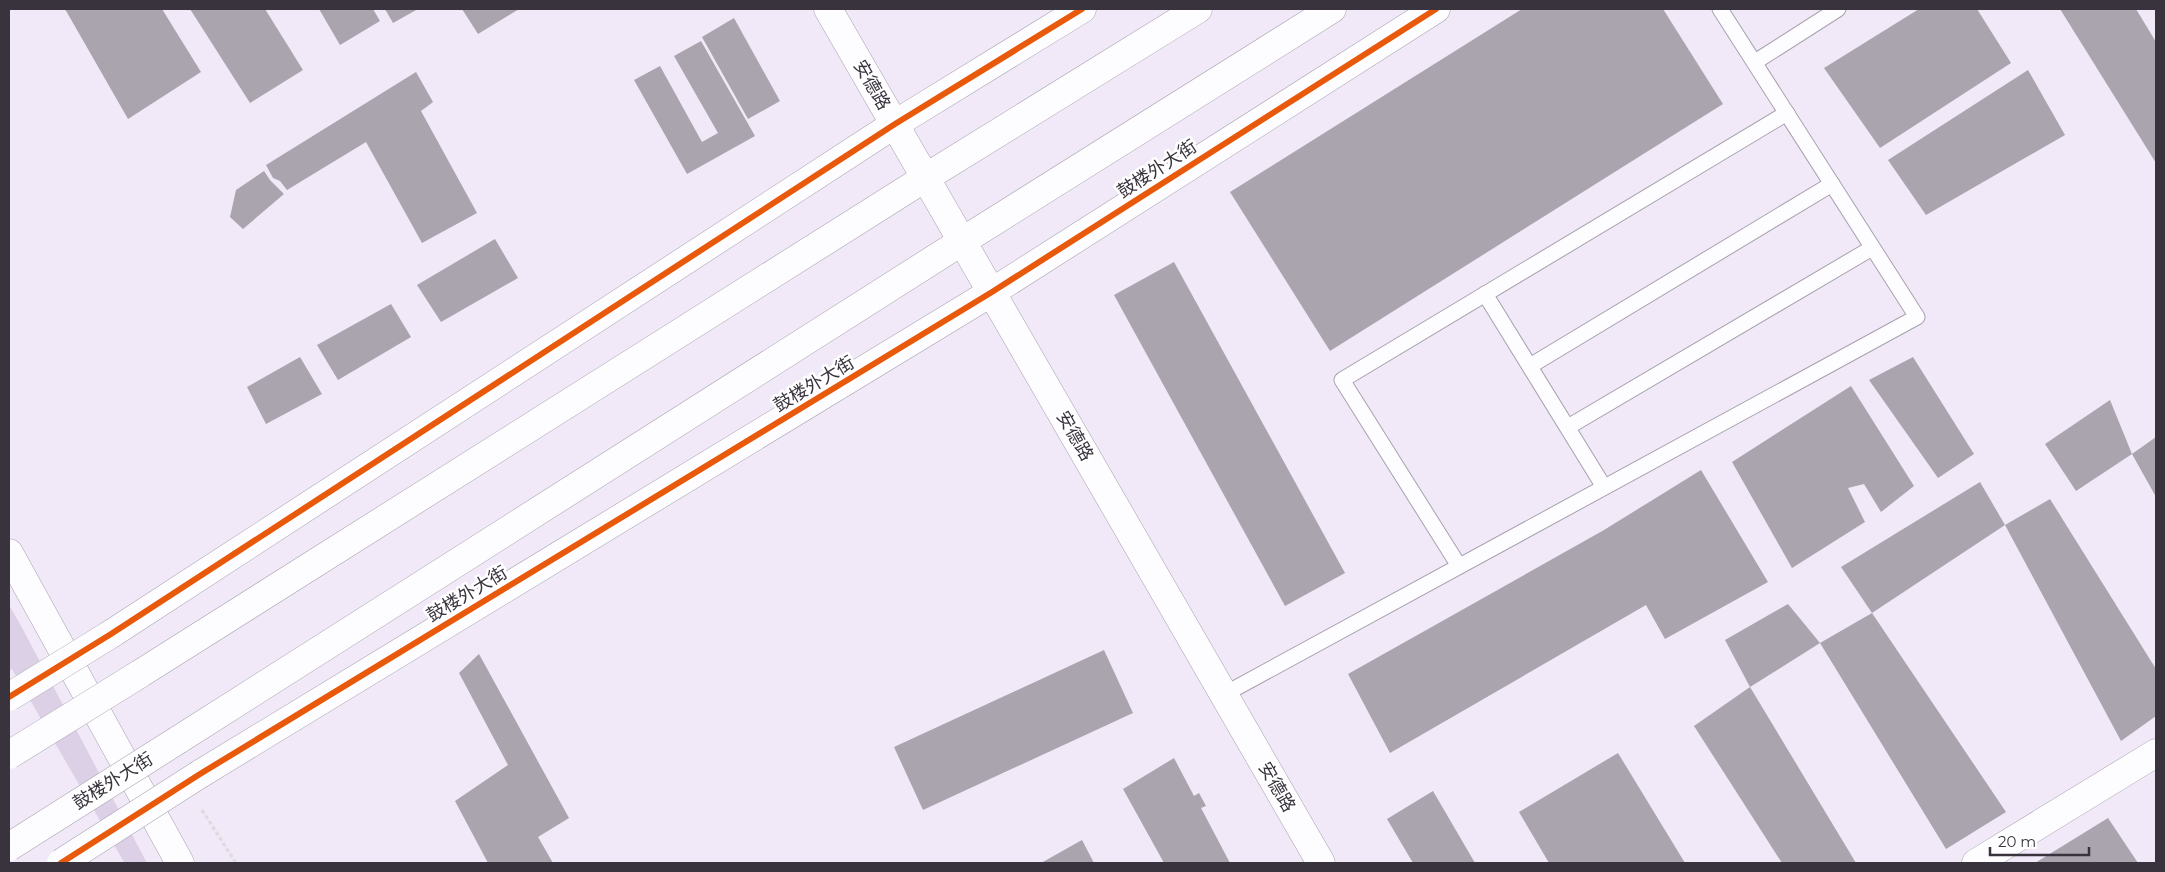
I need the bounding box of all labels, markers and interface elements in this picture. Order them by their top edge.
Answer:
street label: 安德路 [849,56,895,114]
street label: 鼓楼外大街 [1113,135,1201,203]
street label: 鼓楼外大街 [770,351,858,417]
street label: 安德路 [1052,407,1098,465]
street label: 鼓楼外大街 [423,561,511,627]
street label: 鼓楼外大街 [69,748,157,814]
street label: 安德路 [1254,758,1300,816]
scale bar [1990,824,2089,856]
text: 20 m [1998,832,2036,851]

